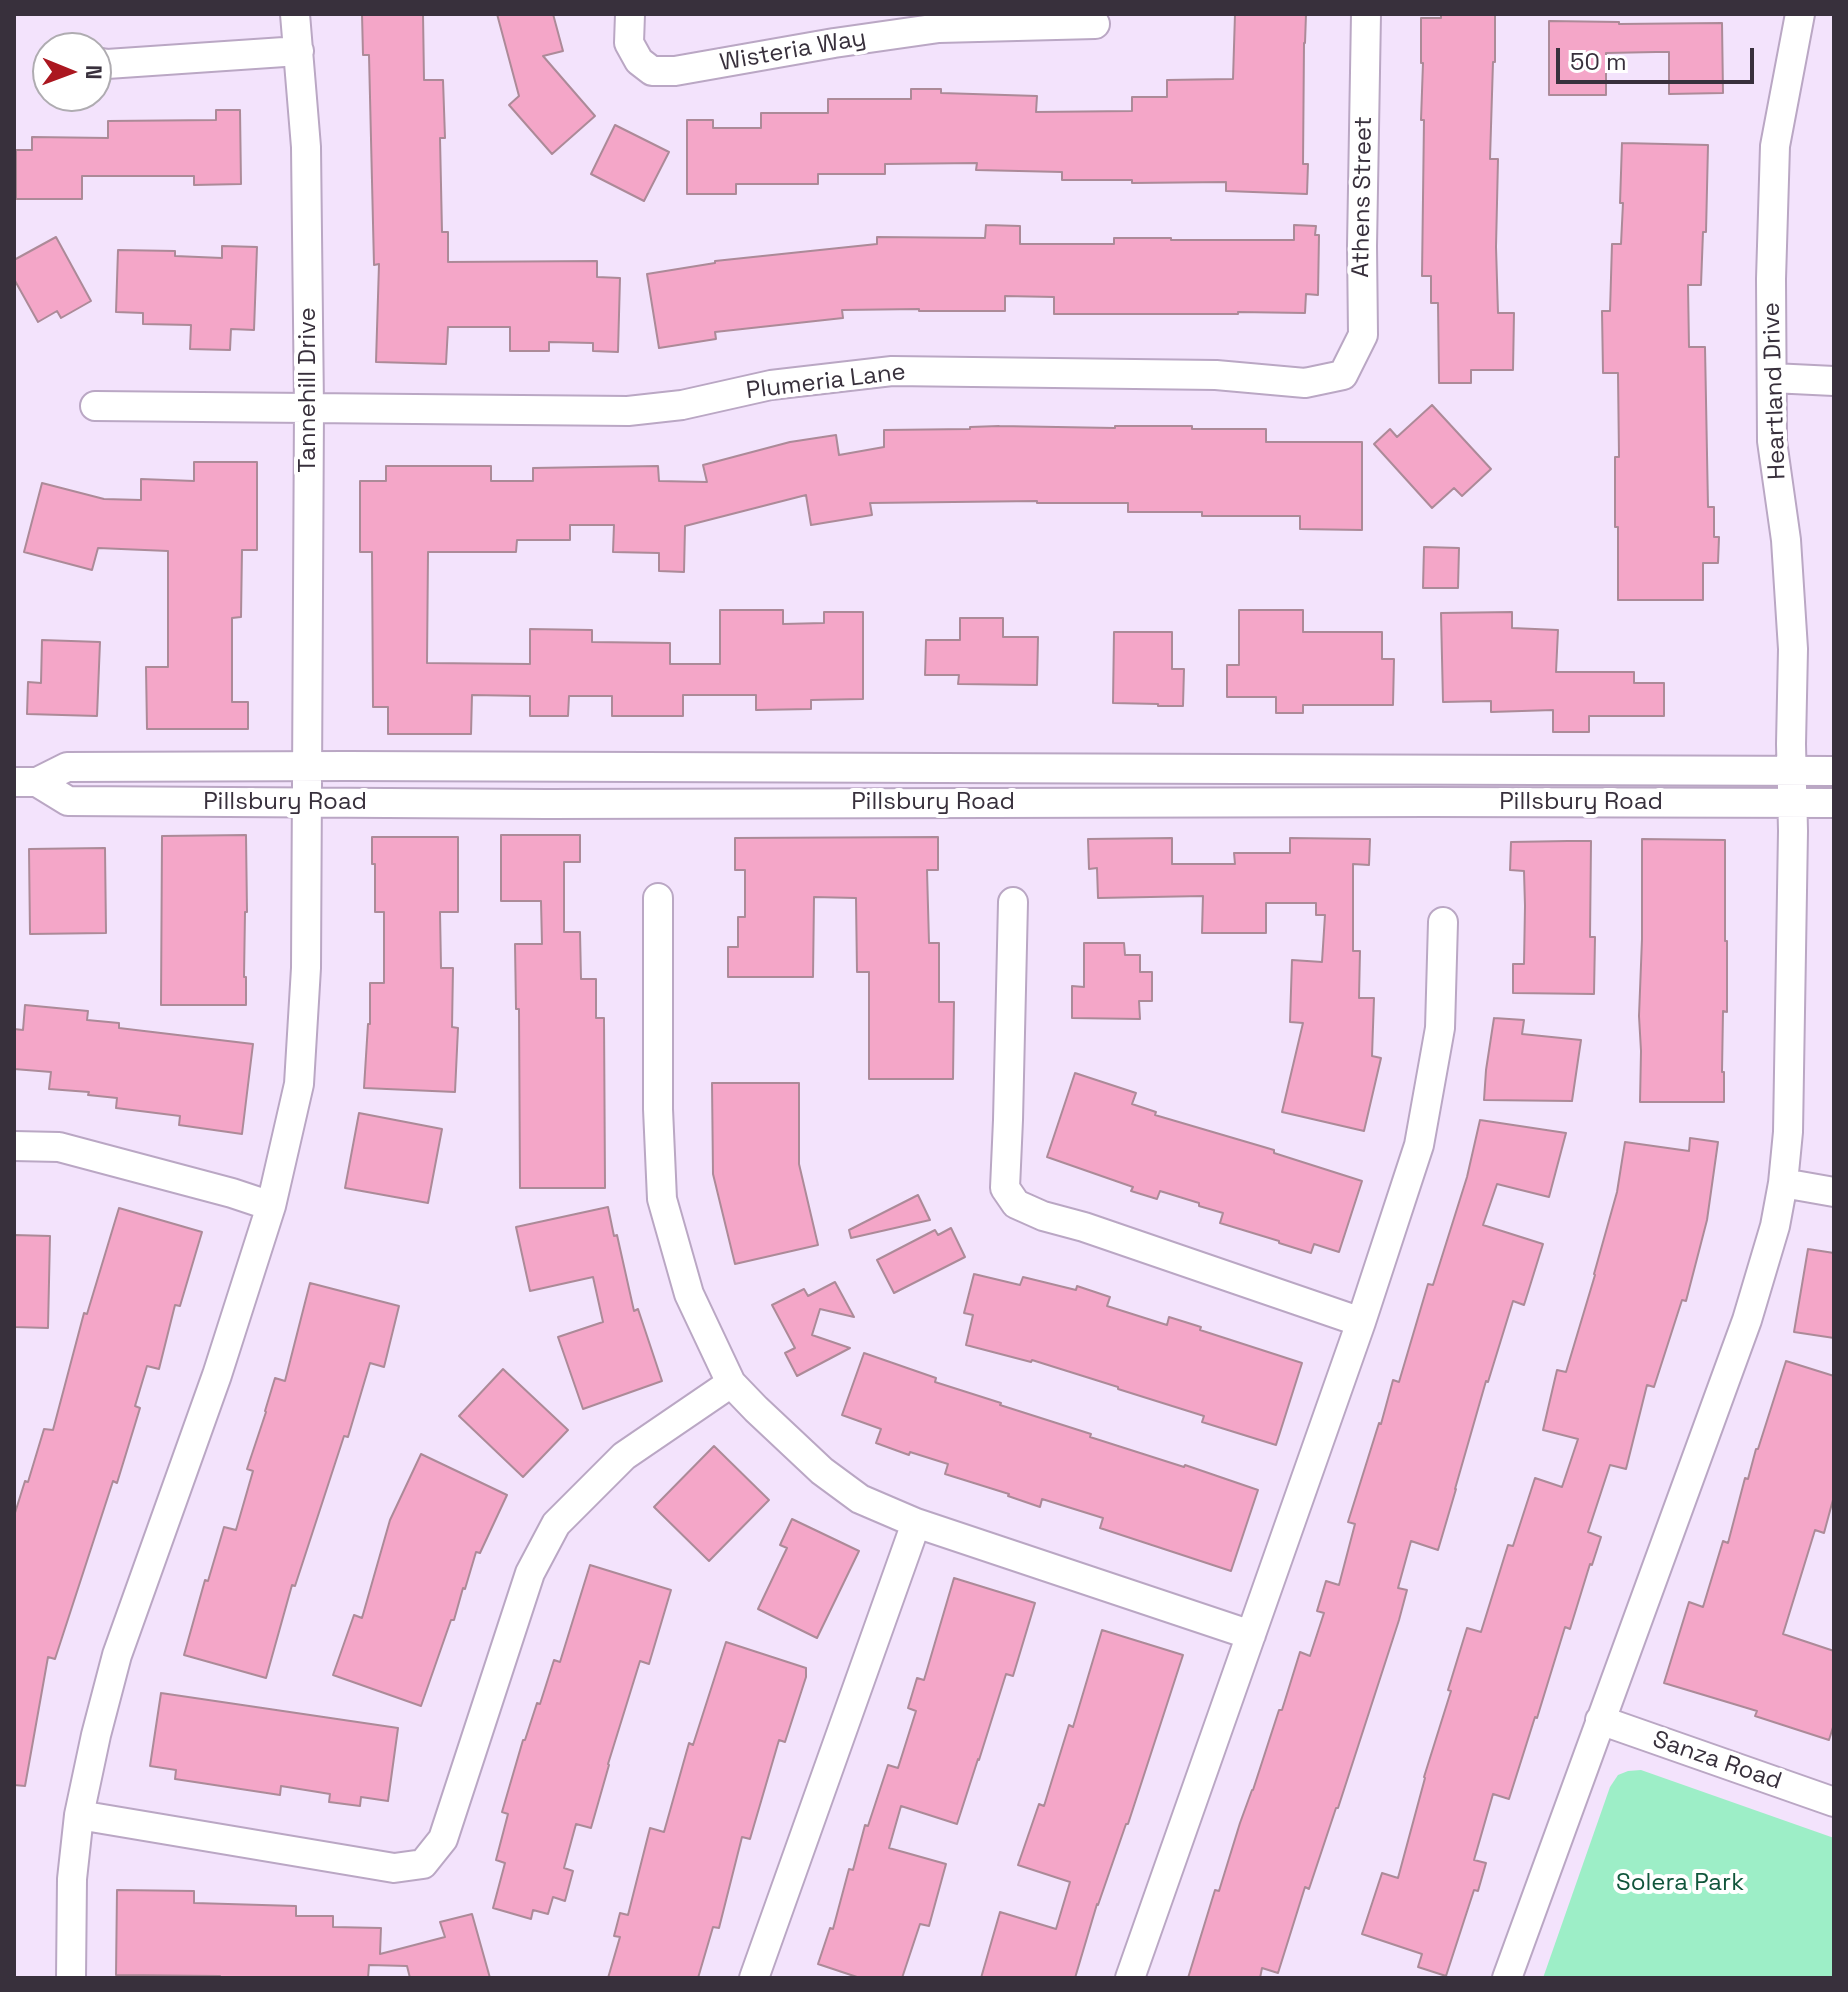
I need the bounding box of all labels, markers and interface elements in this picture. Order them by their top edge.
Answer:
street label: Wisteria Way [718,24,868,78]
north arrow [32,32,112,112]
scale bar [1560,32,1758,82]
text: 50 m [1570,46,1627,77]
text: N [80,65,108,80]
street label: Athens Street [1347,116,1379,278]
street label: Heartland Drive [1758,302,1792,480]
street label: Tannehill Drive [294,307,322,473]
street label: Plumeria Lane [745,358,907,406]
street label: Pillsbury Road [203,788,367,816]
street label: Pillsbury Road [851,788,1015,816]
street label: Pillsbury Road [1499,788,1663,816]
street label: Sanza Road [1649,1725,1785,1797]
park label: Solera Park [1616,1869,1744,1897]

